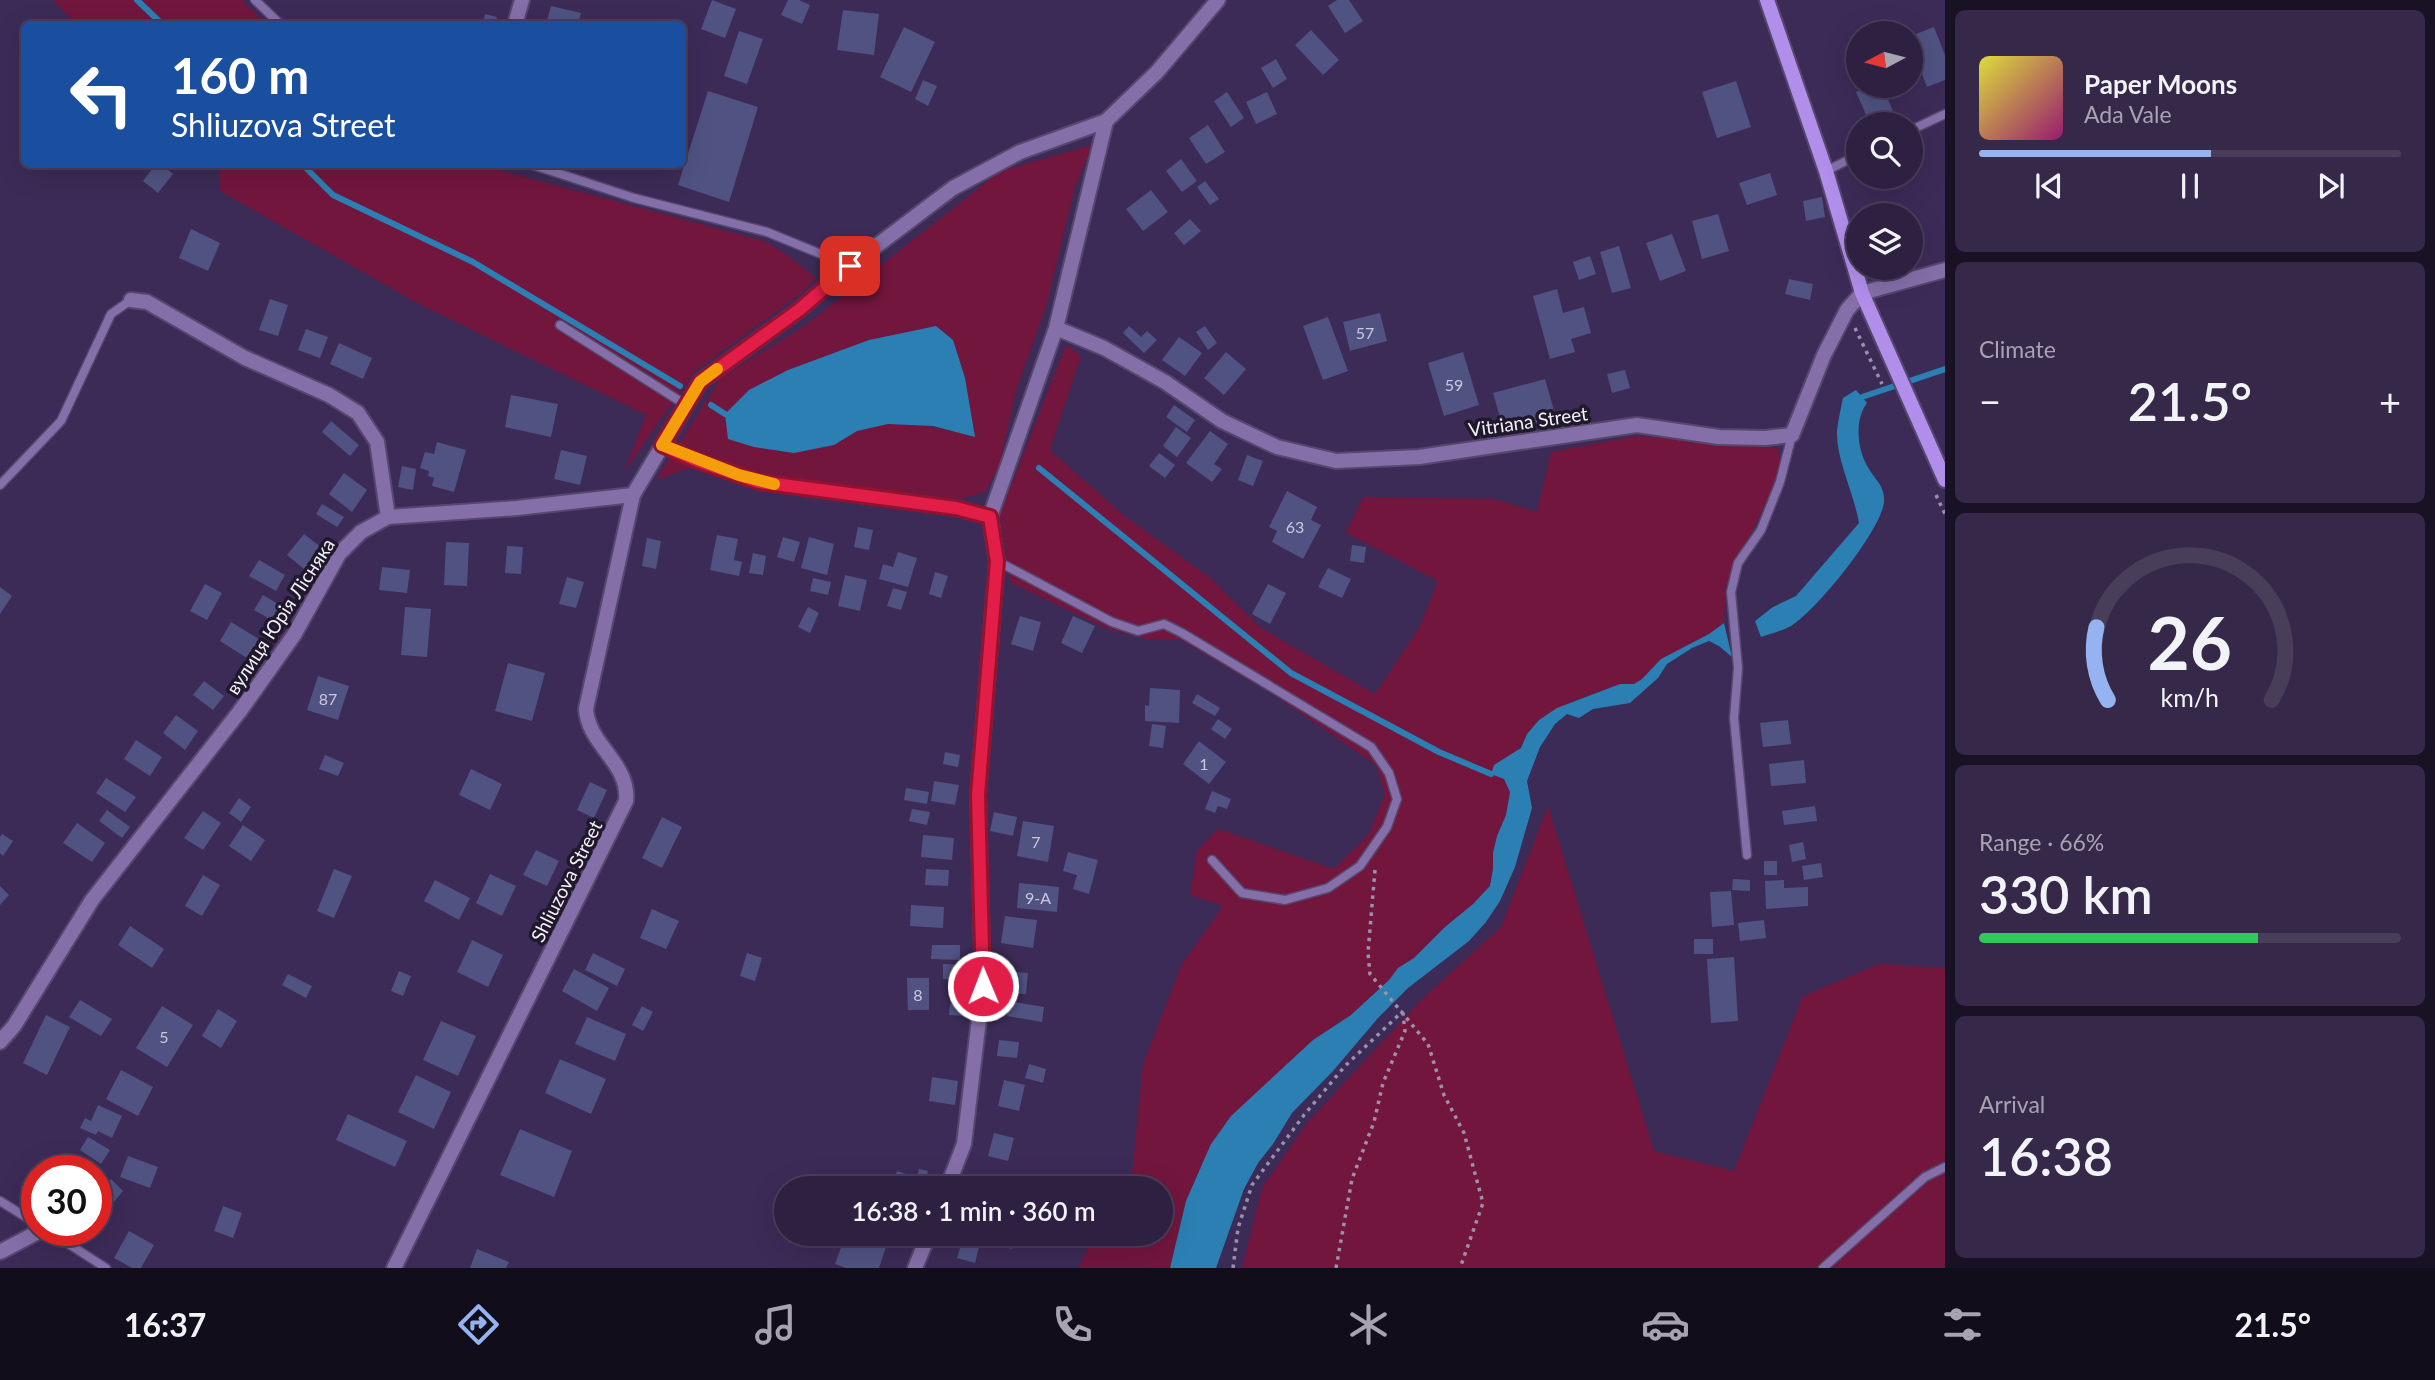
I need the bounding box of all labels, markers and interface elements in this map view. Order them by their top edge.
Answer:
north arrow [1846,21,1923,98]
map controls [1846,21,1923,280]
text: 160 m [171,46,309,104]
icon: left [56,49,147,140]
text: Paper Moons [2084,68,2237,100]
text: Ada Vale [2084,100,2172,128]
text: Shliuzova Street [171,105,395,144]
button: search [1846,112,1923,189]
icon: previous [2030,167,2068,205]
icon: pause [2171,167,2209,205]
icon: next [2312,167,2350,205]
button: layers [1846,203,1923,280]
pin [820,236,880,296]
icon: arrive [831,247,869,285]
house number: 57 [1356,323,1374,342]
text: Climate [1979,335,2056,363]
text: 21.5° [2128,370,2252,432]
house number: 59 [1445,375,1463,394]
text: − [1979,378,2001,424]
text: + [2379,378,2401,424]
street label: Vitriana Street [1467,401,1589,441]
house number: 63 [1286,517,1304,536]
street label: вулиця Юрія Лісняка [221,534,339,698]
text: 26 [2148,598,2232,686]
text: km/h [2161,682,2219,712]
house number: 87 [319,689,337,708]
house number: 1 [1199,754,1209,773]
street label: Shliuzova Street [526,816,607,946]
text: Range · 66% [1979,828,2104,856]
house number: 7 [1031,832,1041,851]
text: 330 km [1979,863,2153,925]
house number: 9-А [1025,888,1051,907]
position arrow [946,949,1020,1023]
house number: 8 [913,985,923,1004]
house number: 5 [159,1027,169,1046]
text: Arrival [1979,1090,2045,1118]
text: 16:38 [1979,1125,2113,1187]
speed limit sign: 30 [21,1155,112,1246]
text: 16:38 · 1 min · 360 m [851,1195,1096,1227]
icon: directions [454,1300,503,1349]
icon: music [751,1300,800,1349]
icon: phone [1048,1300,1097,1349]
icon: climate [1344,1300,1393,1349]
icon: car [1641,1300,1690,1349]
icon: filters [1938,1300,1987,1349]
text: 16:37 [124,1305,206,1344]
text: 21.5° [2234,1305,2311,1344]

